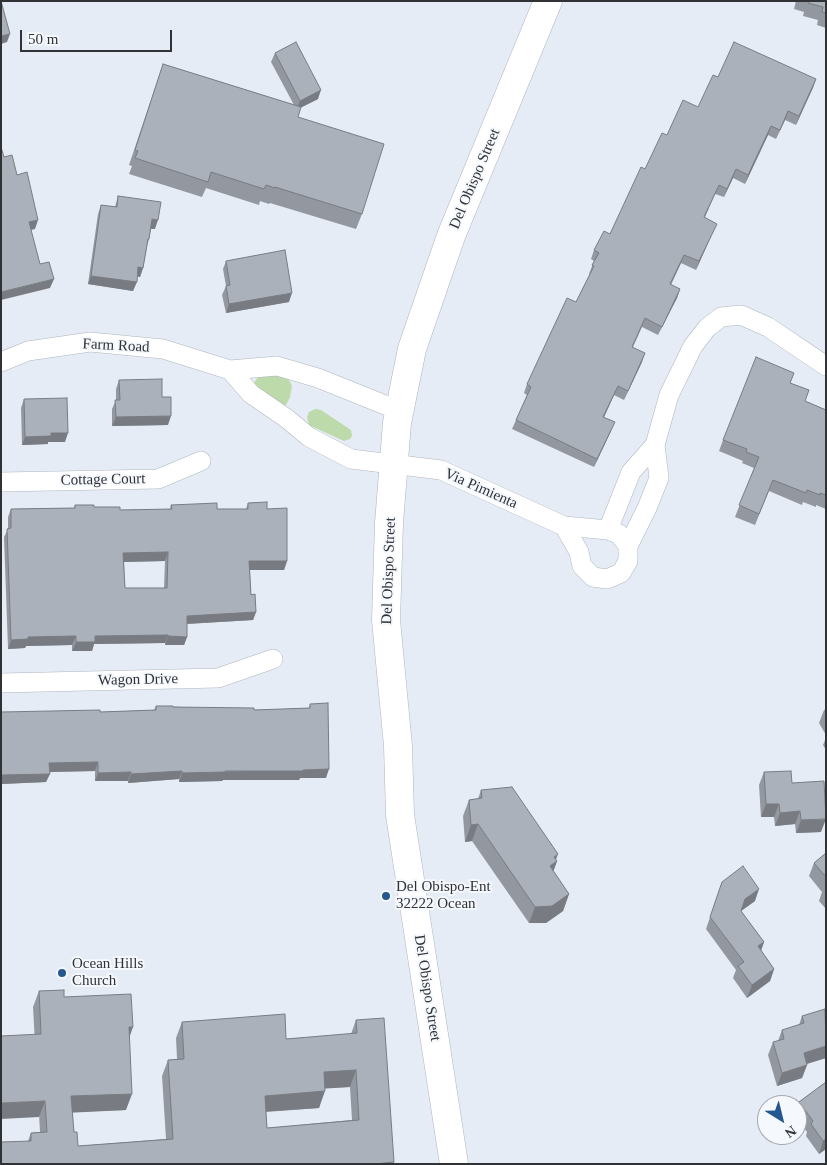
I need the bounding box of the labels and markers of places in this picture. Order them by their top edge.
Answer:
place label: Del Obispo-Ent 32222 Ocean [396,878,491,913]
marker: Del Obispo-Ent 32222 Ocean [380,890,392,902]
place label: Ocean Hills Church [72,955,143,990]
marker: Ocean Hills Church [56,967,68,979]

